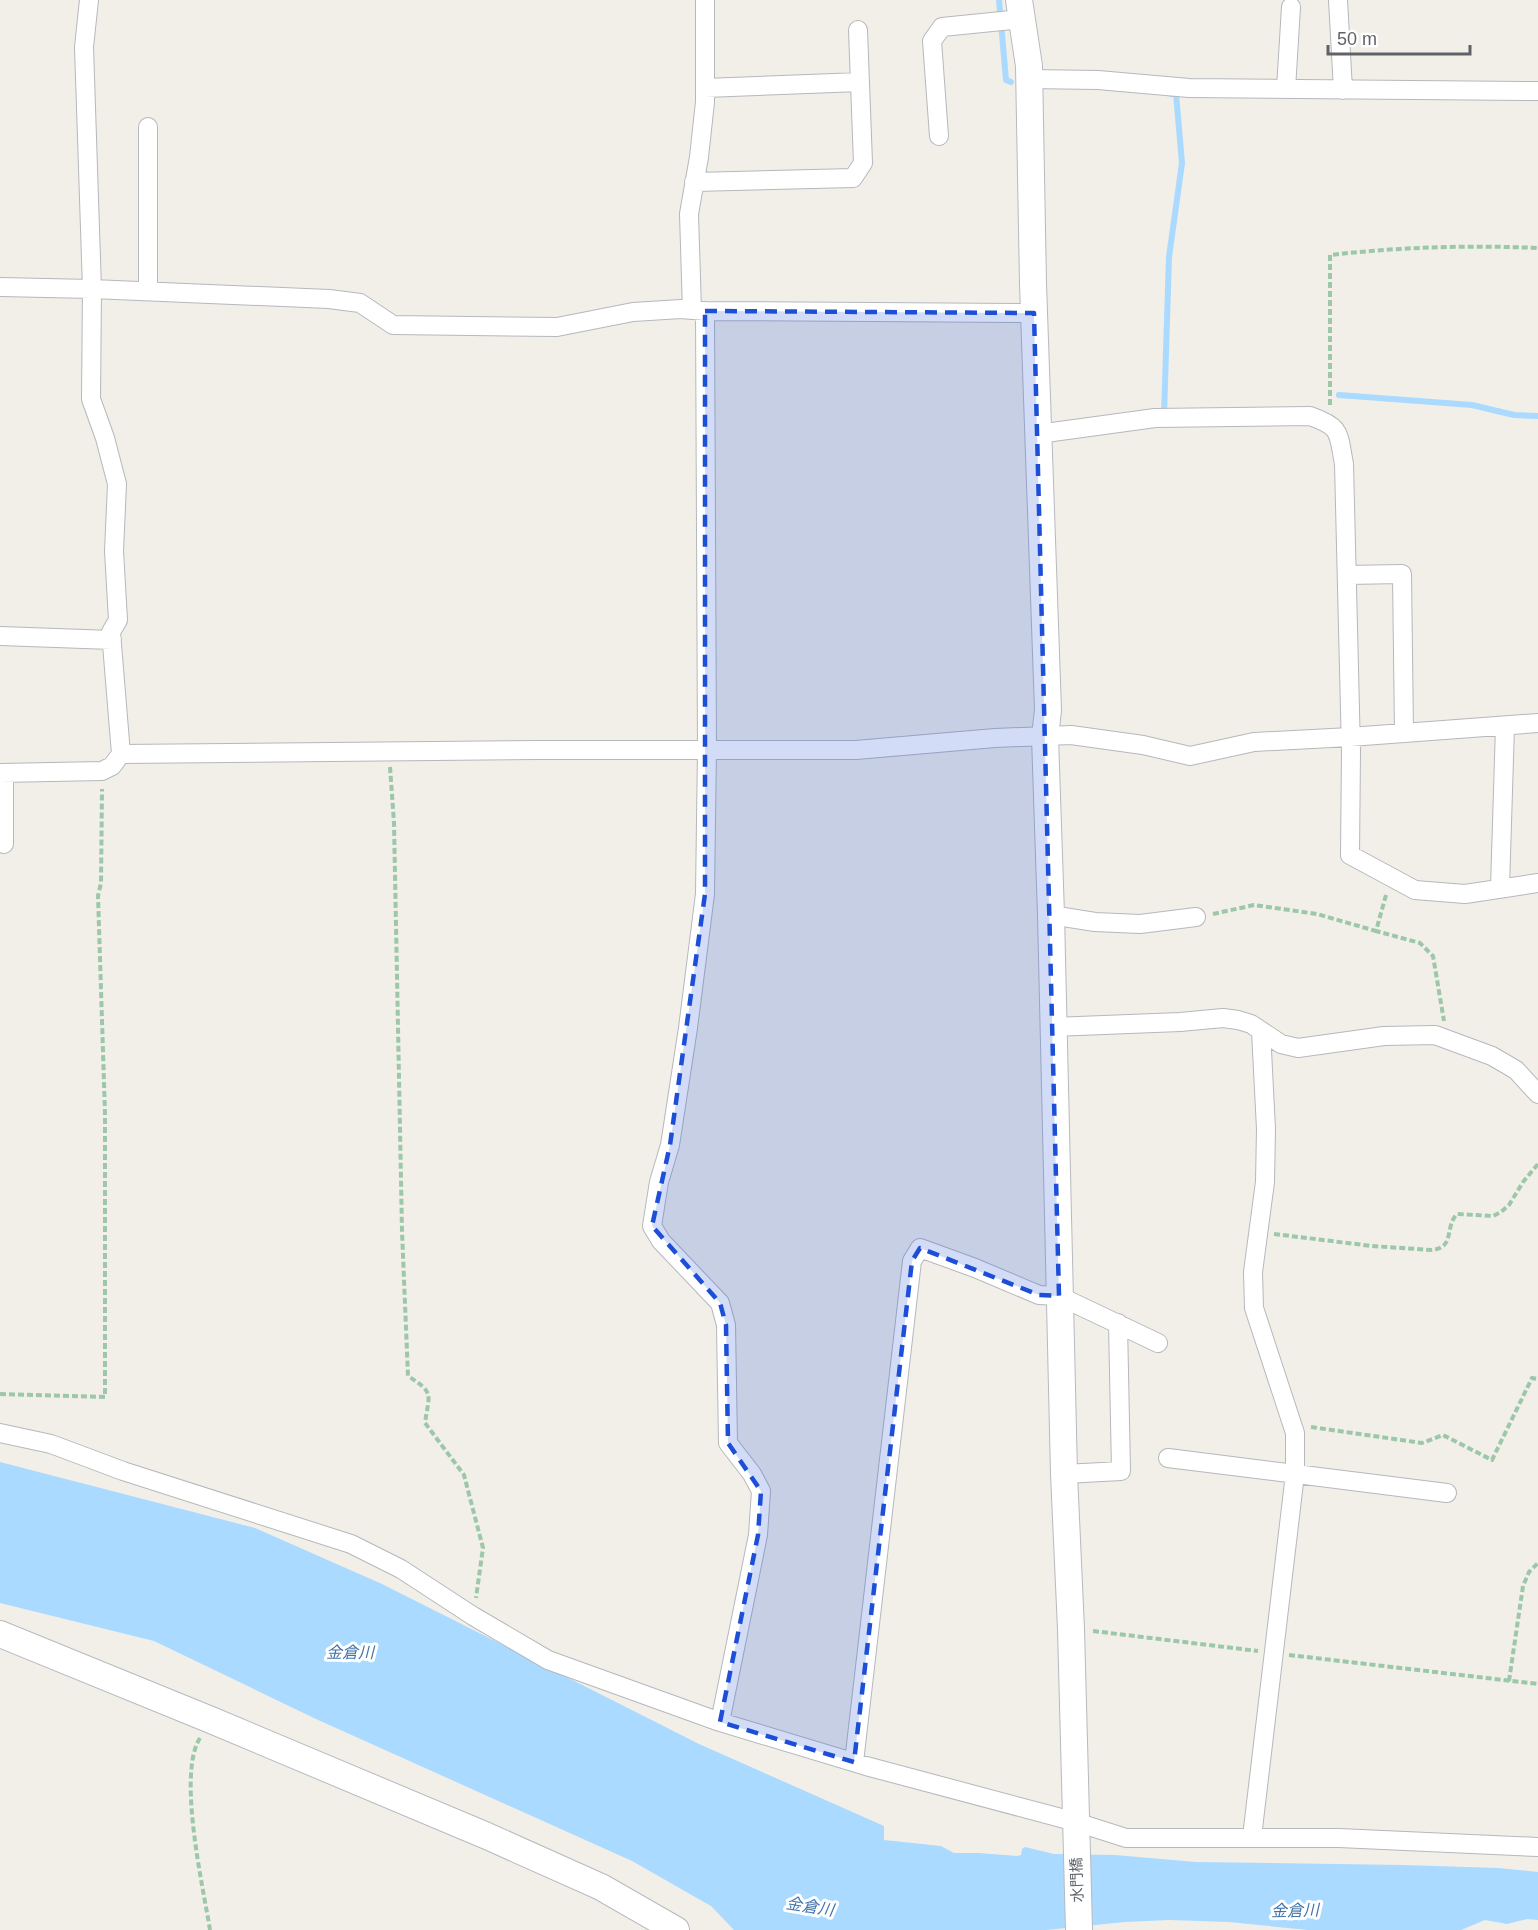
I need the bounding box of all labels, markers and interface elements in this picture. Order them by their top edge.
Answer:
scale bar [1328,18,1470,56]
text: 50 m [1337,29,1377,49]
water label: 金倉川 [326,1644,376,1661]
street label: 水門橋 [1067,1857,1086,1903]
water label: 金倉川 [785,1894,837,1919]
water label: 金倉川 [1271,1902,1321,1919]

